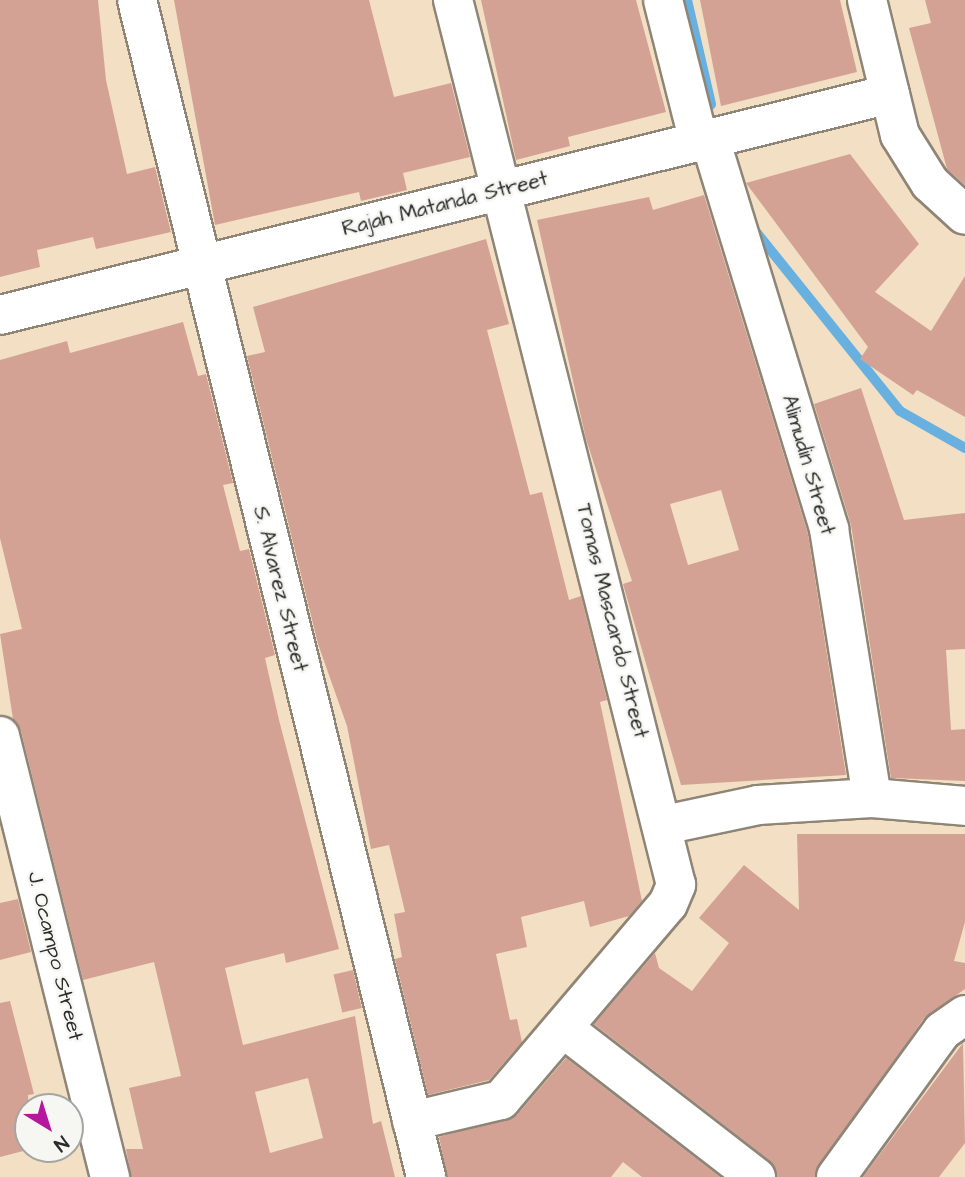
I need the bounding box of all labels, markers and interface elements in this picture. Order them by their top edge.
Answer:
street label: Rajah Matanda Street [339,166,551,242]
street label: Alimudin Street [776,392,840,538]
street label: Tomas Mascardo Street [571,501,653,741]
street label: S. Alvarez Street [247,504,313,674]
street label: J. Ocampo Street [22,869,88,1043]
north arrow [14,1093,84,1163]
text: N [48,1129,74,1158]

